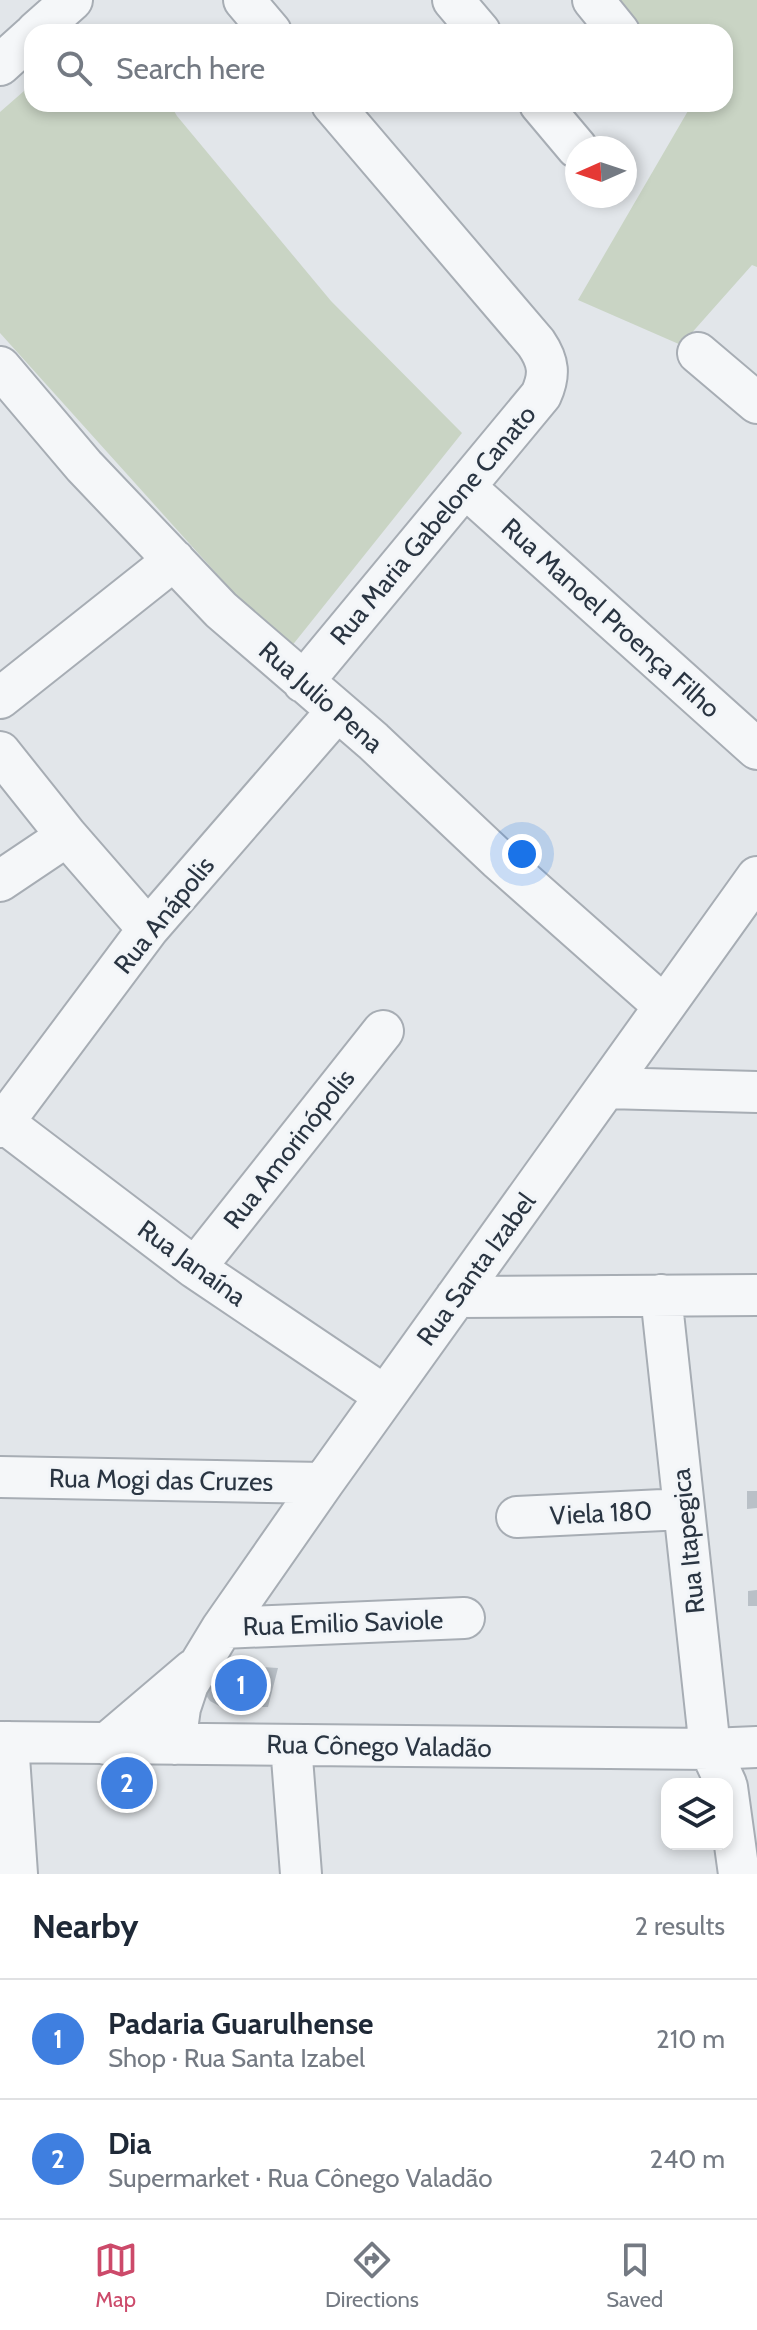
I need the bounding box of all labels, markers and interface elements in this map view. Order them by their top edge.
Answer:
search box [24,24,733,112]
icon: search [52,46,96,90]
text: Search here [116,50,265,87]
north arrow [565,136,637,208]
street label: Rua Maria Gabelone Canato [323,399,543,651]
street label: Rua Manoel Proença Filho [495,511,727,725]
street label: Rua Julio Pena [252,634,390,760]
your location [502,834,542,874]
street label: Rua Anápolis [107,850,221,980]
street label: Rua Amorinópolis [217,1062,362,1235]
street label: Rua Santa Izabel [410,1186,542,1352]
street label: Rua Janaína [132,1213,253,1313]
street label: Rua Mogi das Cruzes [49,1462,274,1498]
street label: Rua Itapegica [664,1466,712,1615]
street label: Viela 180 [549,1494,653,1532]
street label: Rua Emilio Saviole [242,1604,444,1642]
pin: 1 [215,1655,267,1715]
street label: Rua Cônego Valadão [266,1728,492,1764]
pin: 2 [101,1753,153,1813]
map controls [661,1778,733,1850]
button: layers [661,1778,733,1850]
text: Nearby [32,1905,139,1947]
text: 2 results [634,1910,725,1942]
text: Padaria Guarulhense [108,2005,374,2042]
text: 1 [53,2023,63,2055]
text: 210 m [656,2023,725,2055]
text: Shop · Rua Santa Izabel [108,2042,365,2074]
text: Dia [108,2125,152,2162]
text: 2 [51,2143,65,2175]
text: 240 m [650,2143,725,2175]
text: Supermarket · Rua Cônego Valadão [108,2162,493,2194]
tab: Map [94,2238,138,2313]
tab: Directions [325,2238,419,2313]
tab: Saved [606,2238,663,2313]

